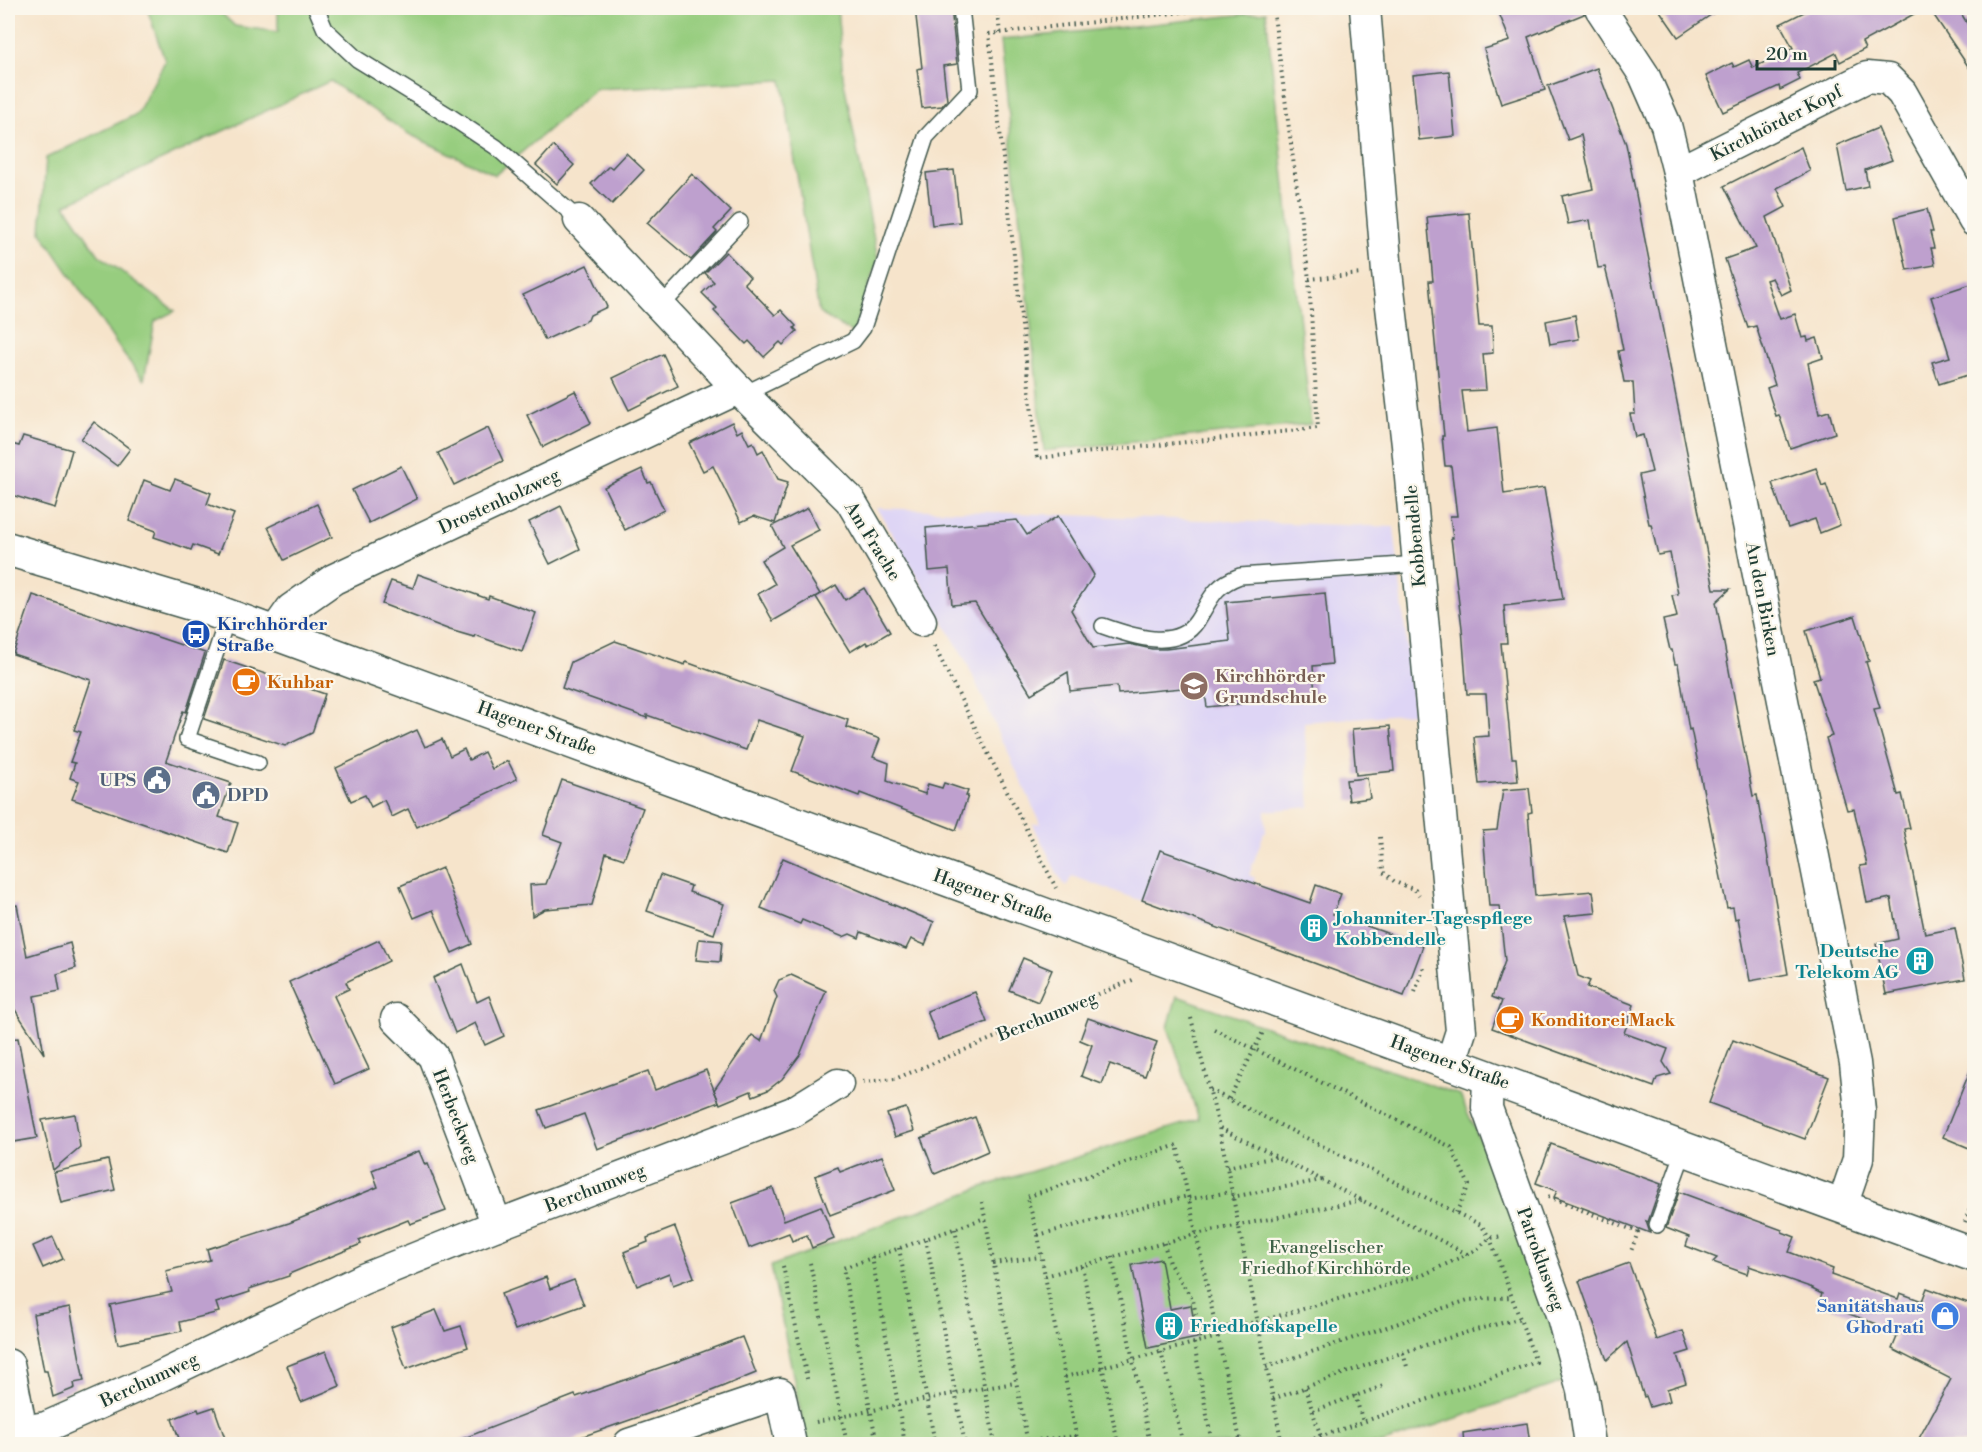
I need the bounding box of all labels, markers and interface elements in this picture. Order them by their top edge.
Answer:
scale bar [1757,33,1835,71]
text: 20 m [1766,43,1808,66]
street label: Kirchhörder Kopf [1706,80,1848,167]
street label: Drostenholzweg [435,463,564,540]
street label: Kobbendelle [1400,484,1431,588]
street label: Am Frache [839,497,906,585]
street label: An den Birken [1740,539,1785,658]
place label: Kirchhörder Straße [217,613,328,657]
bus stop icon: Kirchhörder Straße [180,618,212,650]
place label: Kirchhörder Grundschule [1215,665,1327,709]
cafe icon: Kuhbar [230,666,262,698]
school or university icon: Kirchhörder Grundschule [1178,670,1210,702]
place label: Kuhbar [267,671,334,694]
street label: Hagener Straße [474,696,600,761]
public building icon: UPS [141,764,173,796]
place label: UPS [99,769,136,792]
public building icon: DPD [190,779,222,811]
place label: DPD [227,784,268,807]
street label: Hagener Straße [930,864,1056,929]
place label: Johanniter-Tagespflege Kobbendelle [1332,907,1533,951]
building icon: Johanniter-Tagespflege Kobbendelle [1298,912,1330,944]
place label: Deutsche Telekom AG [1796,940,1899,984]
building icon: Deutsche Telekom AG [1904,945,1936,977]
street label: Berchumweg [993,986,1101,1047]
cafe icon: Konditorei Mack [1494,1004,1526,1036]
place label: Konditorei Mack [1531,1009,1676,1032]
street label: Hagener Straße [1387,1030,1513,1095]
street label: Herbeckweg [427,1066,484,1167]
street label: Berchumweg [541,1159,649,1218]
street label: Patroklusweg [1511,1204,1570,1315]
park label: Evangelischer Friedhof Kirchhörde [1241,1236,1411,1280]
place label: Sanitätshaus Ghodrati [1817,1295,1924,1339]
shop icon: Sanitätshaus Ghodrati [1929,1300,1961,1332]
building icon: Friedhofskapelle [1153,1310,1185,1342]
place label: Friedhofskapelle [1190,1315,1338,1338]
street label: Berchumweg [96,1347,203,1414]

